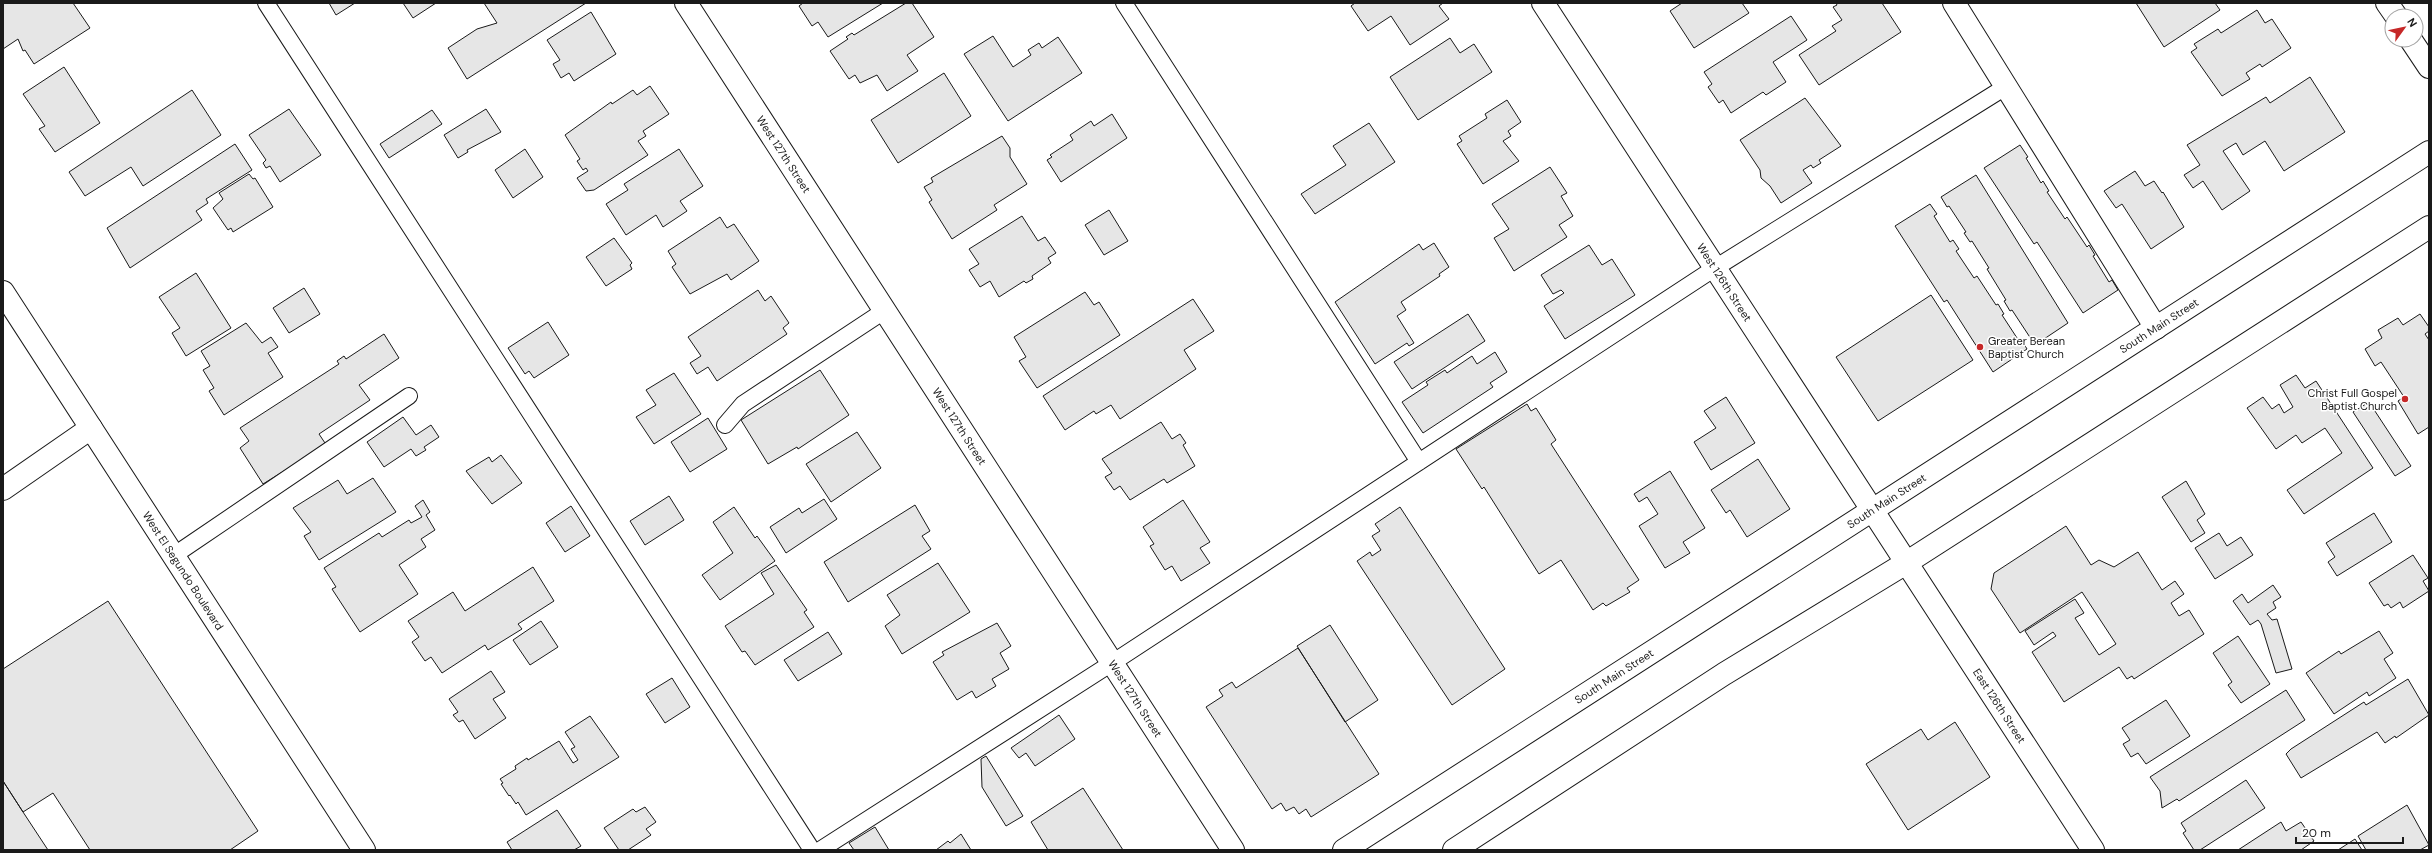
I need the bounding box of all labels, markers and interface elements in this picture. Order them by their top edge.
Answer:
north arrow [2384,8,2424,48]
text: N [2404,15,2420,30]
street label: West 127th Street [754,113,814,195]
street label: West 126th Street [1694,241,1755,324]
street label: South Main Street [2117,295,2201,356]
place label: Greater Berean Baptist Church [1988,334,2065,361]
marker: Greater Berean Baptist Church [1975,342,1985,352]
street label: West 127th Street [929,385,989,468]
place label: Christ Full Gospel Baptist Church [2308,386,2397,413]
marker: Christ Full Gospel Baptist Church [2400,394,2410,404]
street label: South Main Street [1844,470,1929,532]
street label: West El Segundo Boulevard [140,509,227,633]
street label: South Main Street [1572,646,1656,707]
street label: West 127th Street [1105,657,1165,740]
street label: East 126th Street [1970,666,2029,746]
scale bar [2296,819,2403,845]
text: 20 m [2302,825,2331,841]

